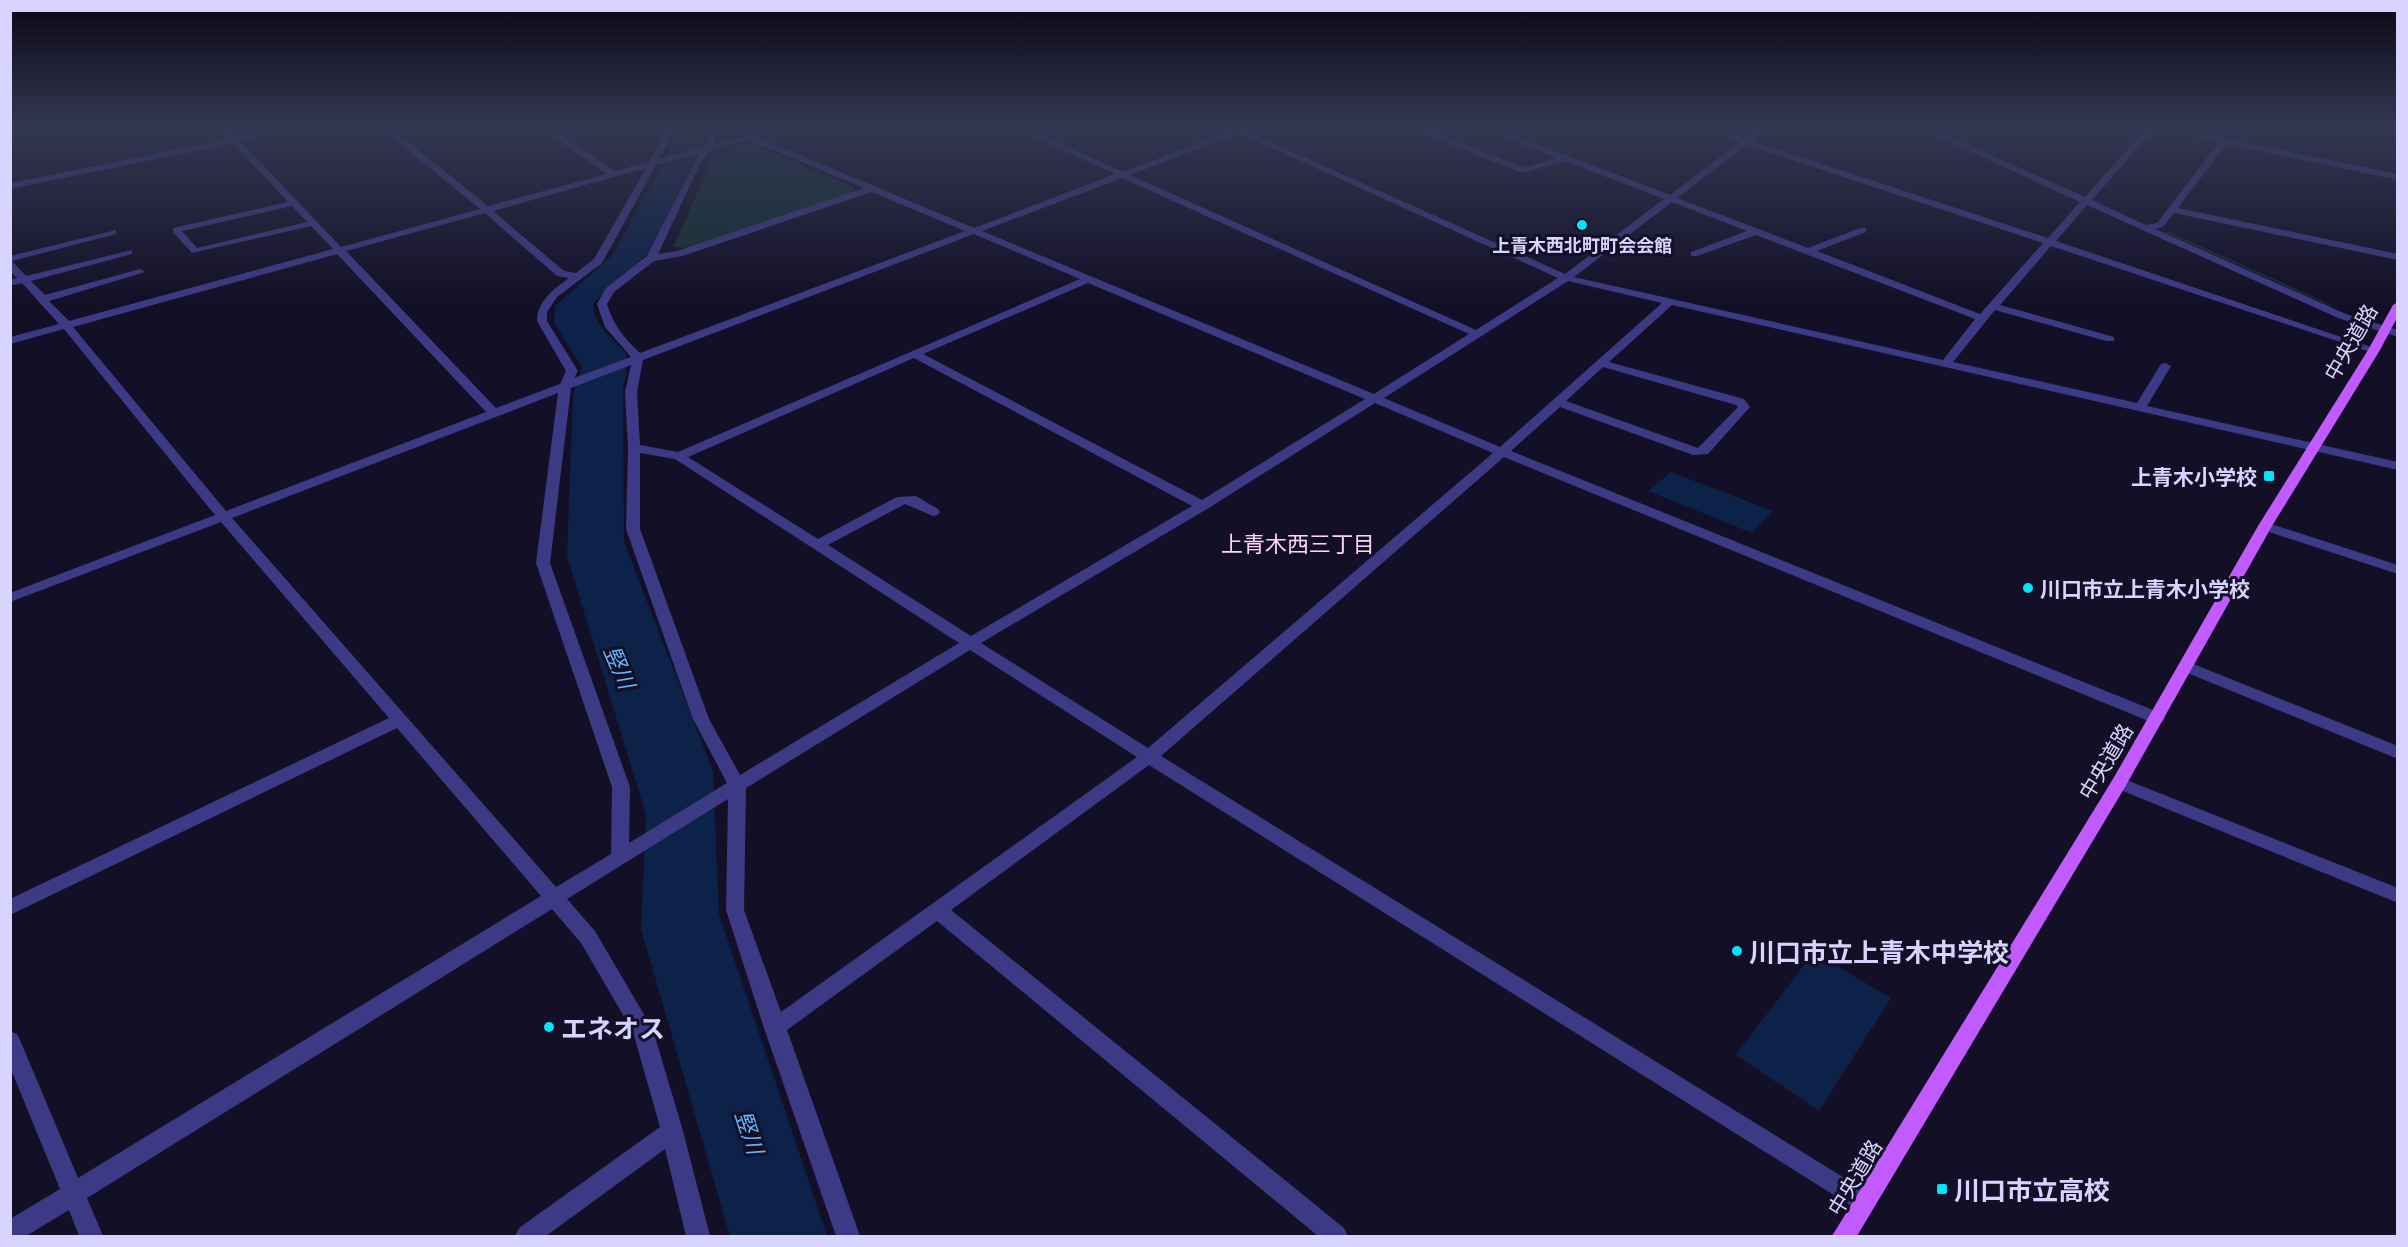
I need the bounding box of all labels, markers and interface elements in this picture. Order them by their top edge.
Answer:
marker: 上青木西北町町会会館 [1575,218,1589,232]
place label: 上青木西北町町会会館 [1492,234,1672,256]
street label: 中央道路 [2318,299,2382,385]
place label: 上青木小学校 [2131,464,2257,489]
marker: 上青木小学校 [2262,469,2276,483]
district label: 上青木西三丁目 [1221,530,1375,557]
place label: 川口市立上青木小学校 [2040,576,2250,601]
marker: 川口市立上青木小学校 [2021,581,2035,595]
water label: 竪川 [599,641,642,694]
street label: 中央道路 [2073,719,2137,803]
place label: 川口市立上青木中学校 [1749,936,2009,967]
marker: 川口市立上青木中学校 [1730,944,1744,958]
place label: エネオス [561,1012,665,1043]
marker: エネオス [542,1020,556,1034]
water label: 竪川 [730,1107,770,1159]
street label: 中央道路 [1822,1135,1886,1219]
place label: 川口市立高校 [1954,1174,2110,1205]
marker: 川口市立高校 [1935,1182,1949,1196]

